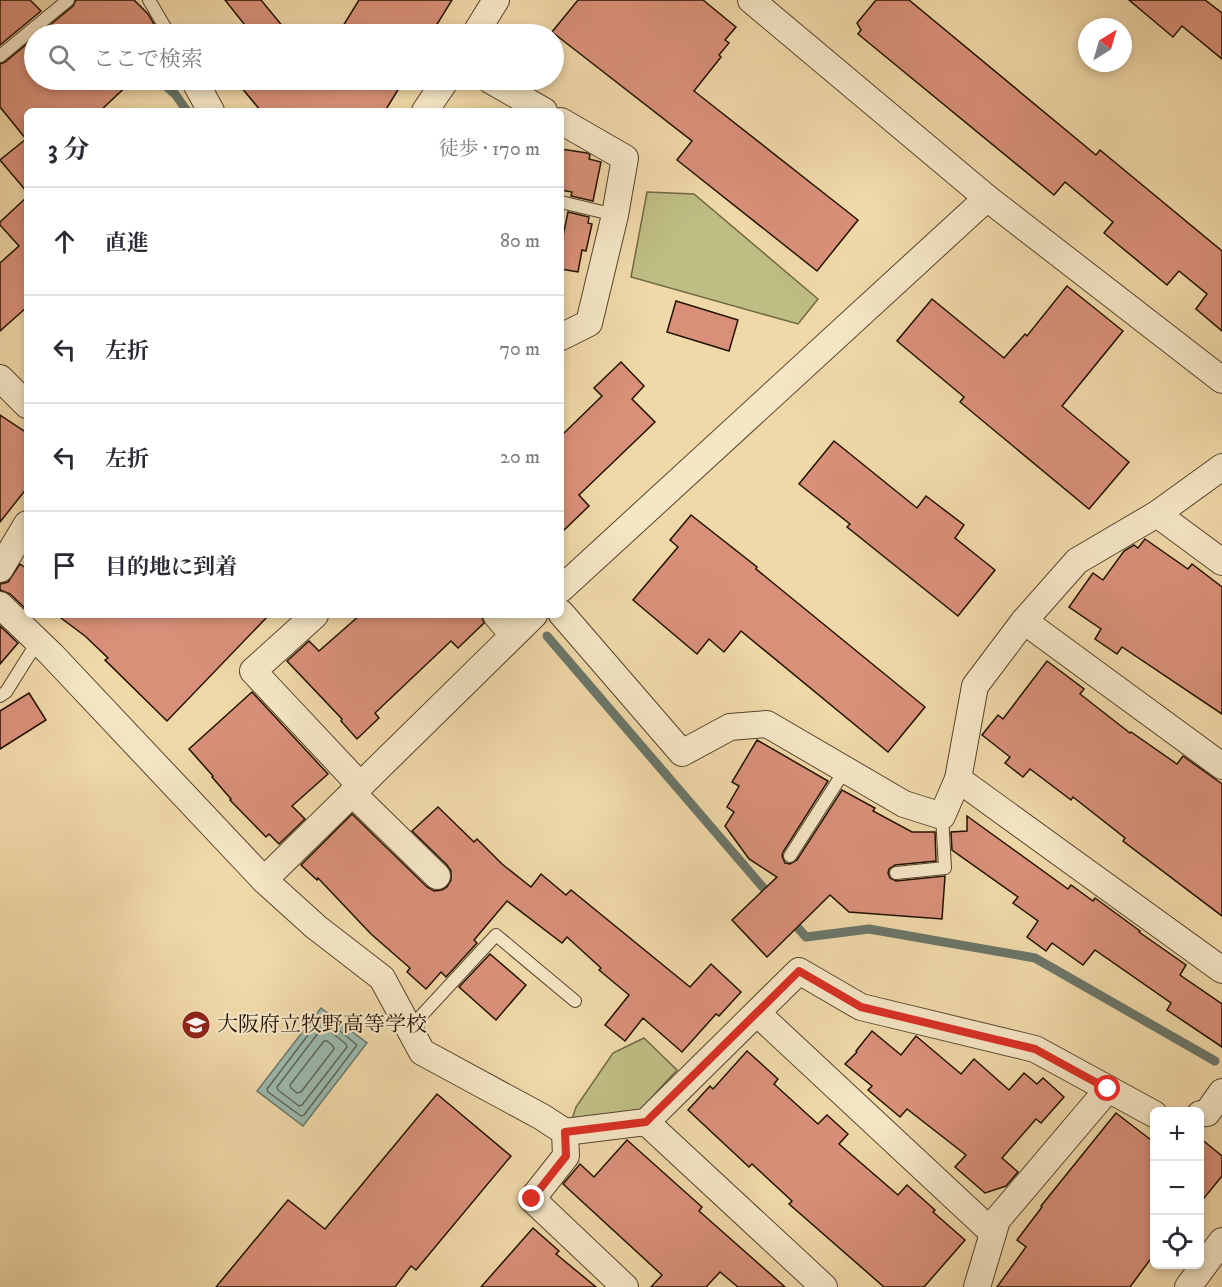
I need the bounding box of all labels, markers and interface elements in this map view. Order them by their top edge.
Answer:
north arrow [1078,18,1132,72]
search box [24,24,564,90]
icon: search [45,41,78,74]
text: ここで検索 [93,46,203,73]
text: 3 分 [48,134,89,167]
text: 徒歩 · 170 m [439,137,540,162]
icon: ahead [48,225,81,258]
text: 80 m [500,229,540,254]
text: 直進 [105,230,149,257]
icon: left [48,333,81,366]
text: 70 m [499,337,540,362]
text: 左折 [105,338,149,365]
icon: left [48,441,81,474]
text: 20 m [500,445,540,470]
text: 左折 [105,446,149,473]
icon: arrive [48,549,81,582]
text: 目的地に到着 [105,554,237,581]
school or university icon: 大阪府立牧野高等学校 [180,1009,212,1041]
place label: 大阪府立牧野高等学校 [217,1012,427,1038]
route start [1094,1075,1120,1101]
map controls [1150,1107,1204,1269]
button: + [1150,1107,1204,1161]
button: − [1150,1161,1204,1215]
route end [518,1185,544,1211]
button: locate [1150,1215,1204,1269]

